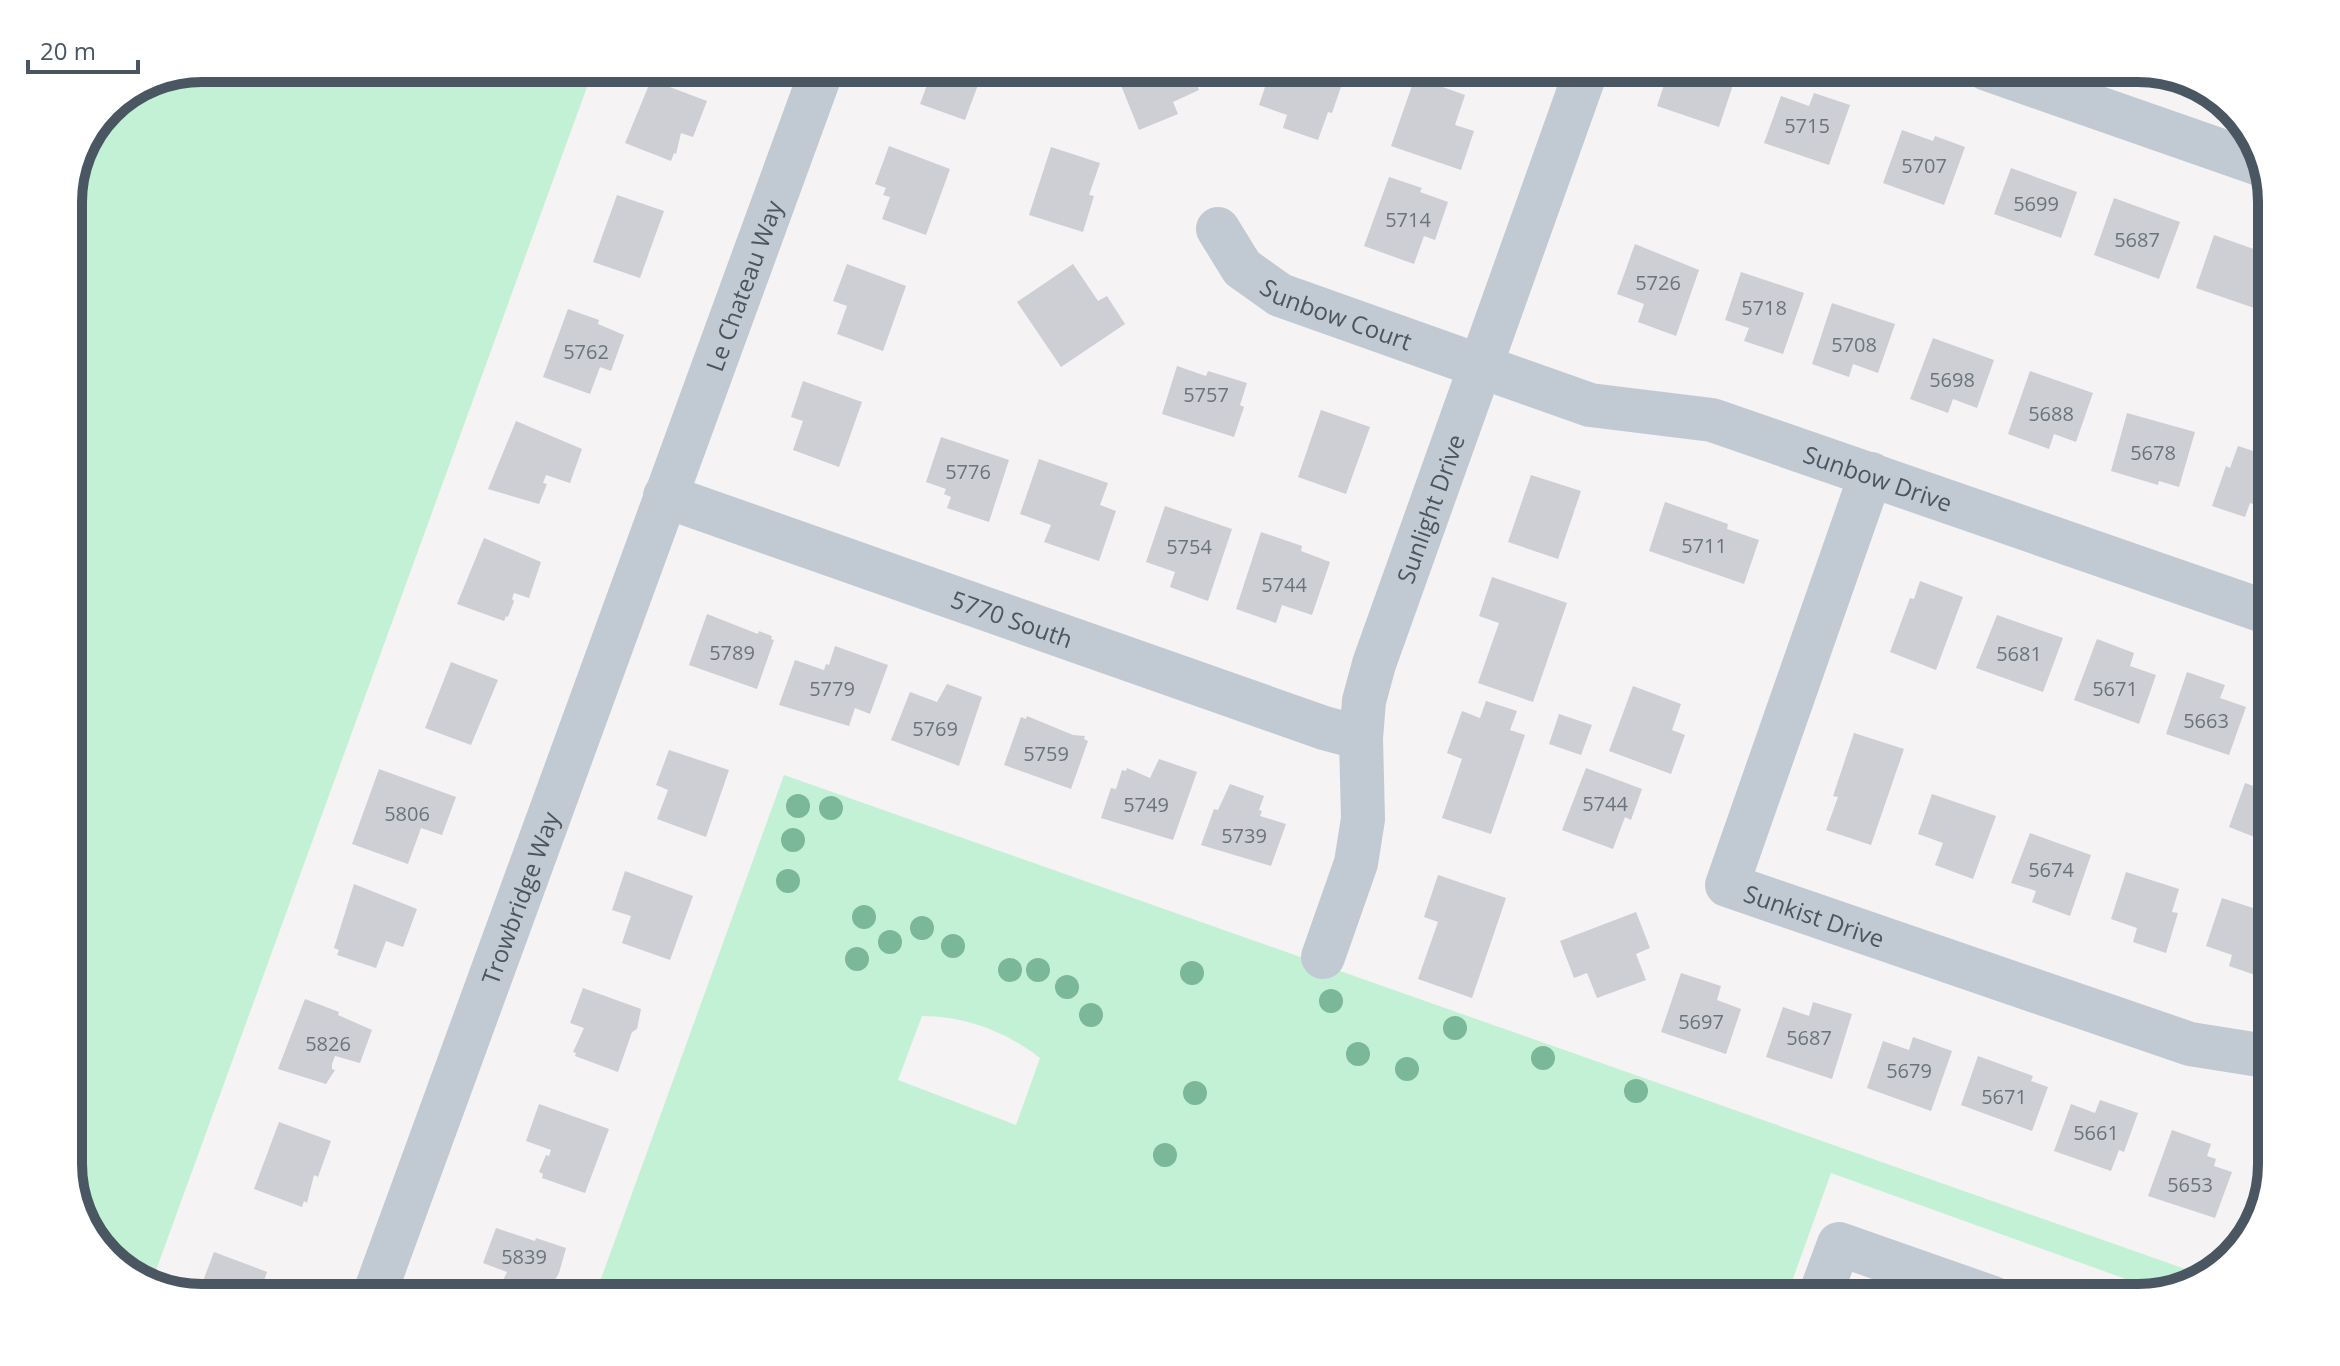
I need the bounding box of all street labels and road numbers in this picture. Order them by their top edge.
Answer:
street label: Le Chateau Way [697,195,790,375]
street label: Sunbow Court [1254,270,1417,357]
street label: Sunlight Drive [1388,429,1471,587]
street label: Sunbow Drive [1799,437,1957,519]
street label: 5770 South [947,582,1077,655]
street label: Trowbridge Way [473,806,566,989]
street label: Sunkist Drive [1740,876,1889,954]

